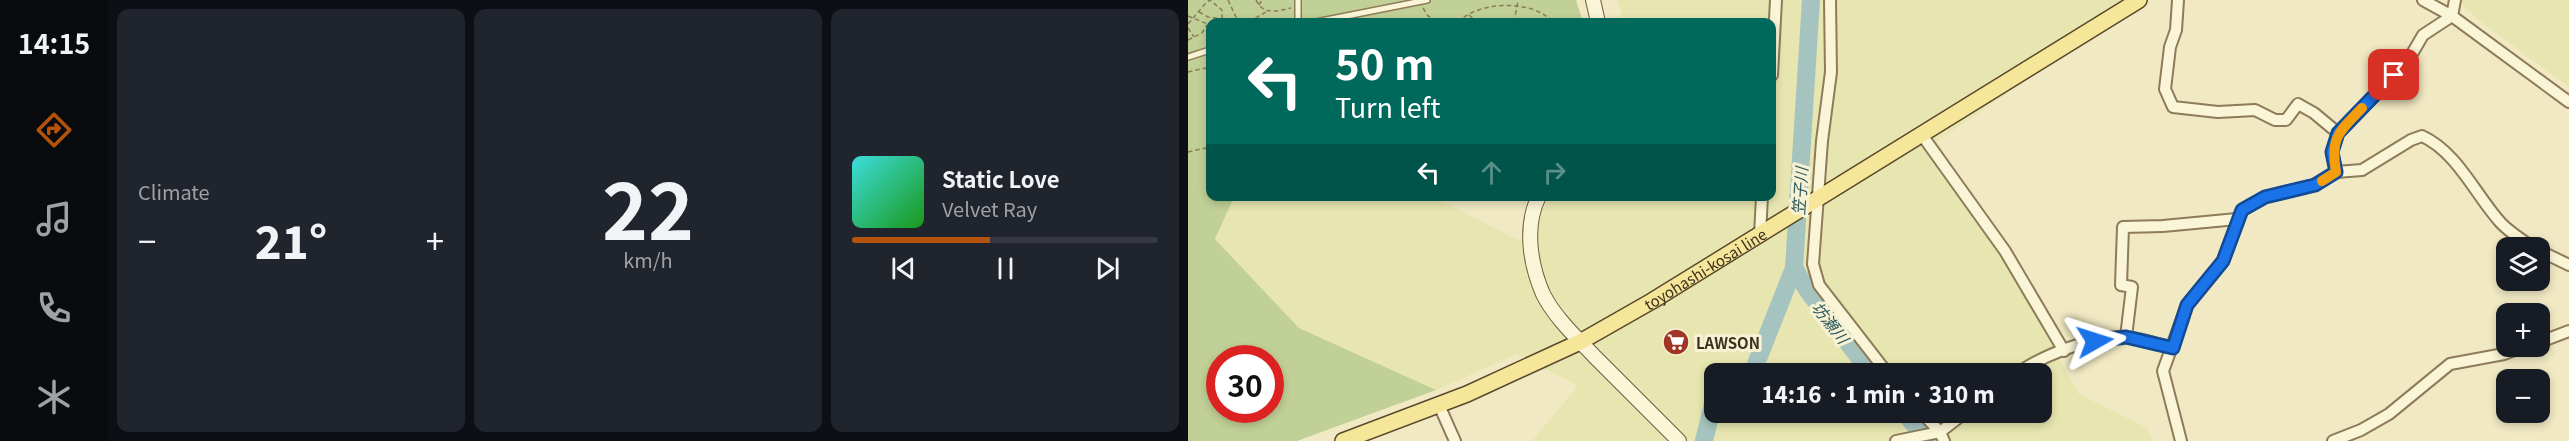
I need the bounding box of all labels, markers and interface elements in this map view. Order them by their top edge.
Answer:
text: 14:15 [18,23,90,62]
text: 50 m [1335,31,1435,92]
icon: left [1236,42,1314,120]
pin [2368,49,2419,100]
icon: arrive [2377,58,2410,91]
text: Turn left [1335,87,1441,126]
icon: directions [33,109,75,151]
text: 22 [602,150,694,262]
icon: left [1412,156,1445,189]
icon: ahead [1475,156,1508,189]
icon: right [1538,156,1571,189]
text: Static Love [942,162,1059,194]
water label: 笠子川 [1785,164,1813,216]
text: Climate [138,177,210,206]
text: Velvet Ray [942,194,1037,223]
icon: music [33,198,75,240]
text: 21° [255,207,327,272]
text: − [138,216,156,264]
text: + [426,216,444,264]
street label: toyohashi-kosai line [1640,223,1770,314]
map controls [2496,237,2550,423]
button: layers [2496,237,2550,291]
text: km/h [623,245,673,274]
icon: previous [887,252,920,285]
icon: pause [989,252,1022,285]
icon: next [1091,252,1124,285]
icon: phone [33,287,75,329]
water label: 坊瀬川 [1807,296,1856,350]
button: + [2496,303,2550,357]
position arrow [2063,309,2127,373]
supermarket icon: LAWSON [1661,327,1691,357]
place label: LAWSON [1696,332,1760,353]
speed limit sign: 30 [1206,345,1284,423]
button: − [2496,369,2550,423]
icon: climate [33,376,75,418]
text: 14:16 · 1 min · 310 m [1761,377,1995,409]

